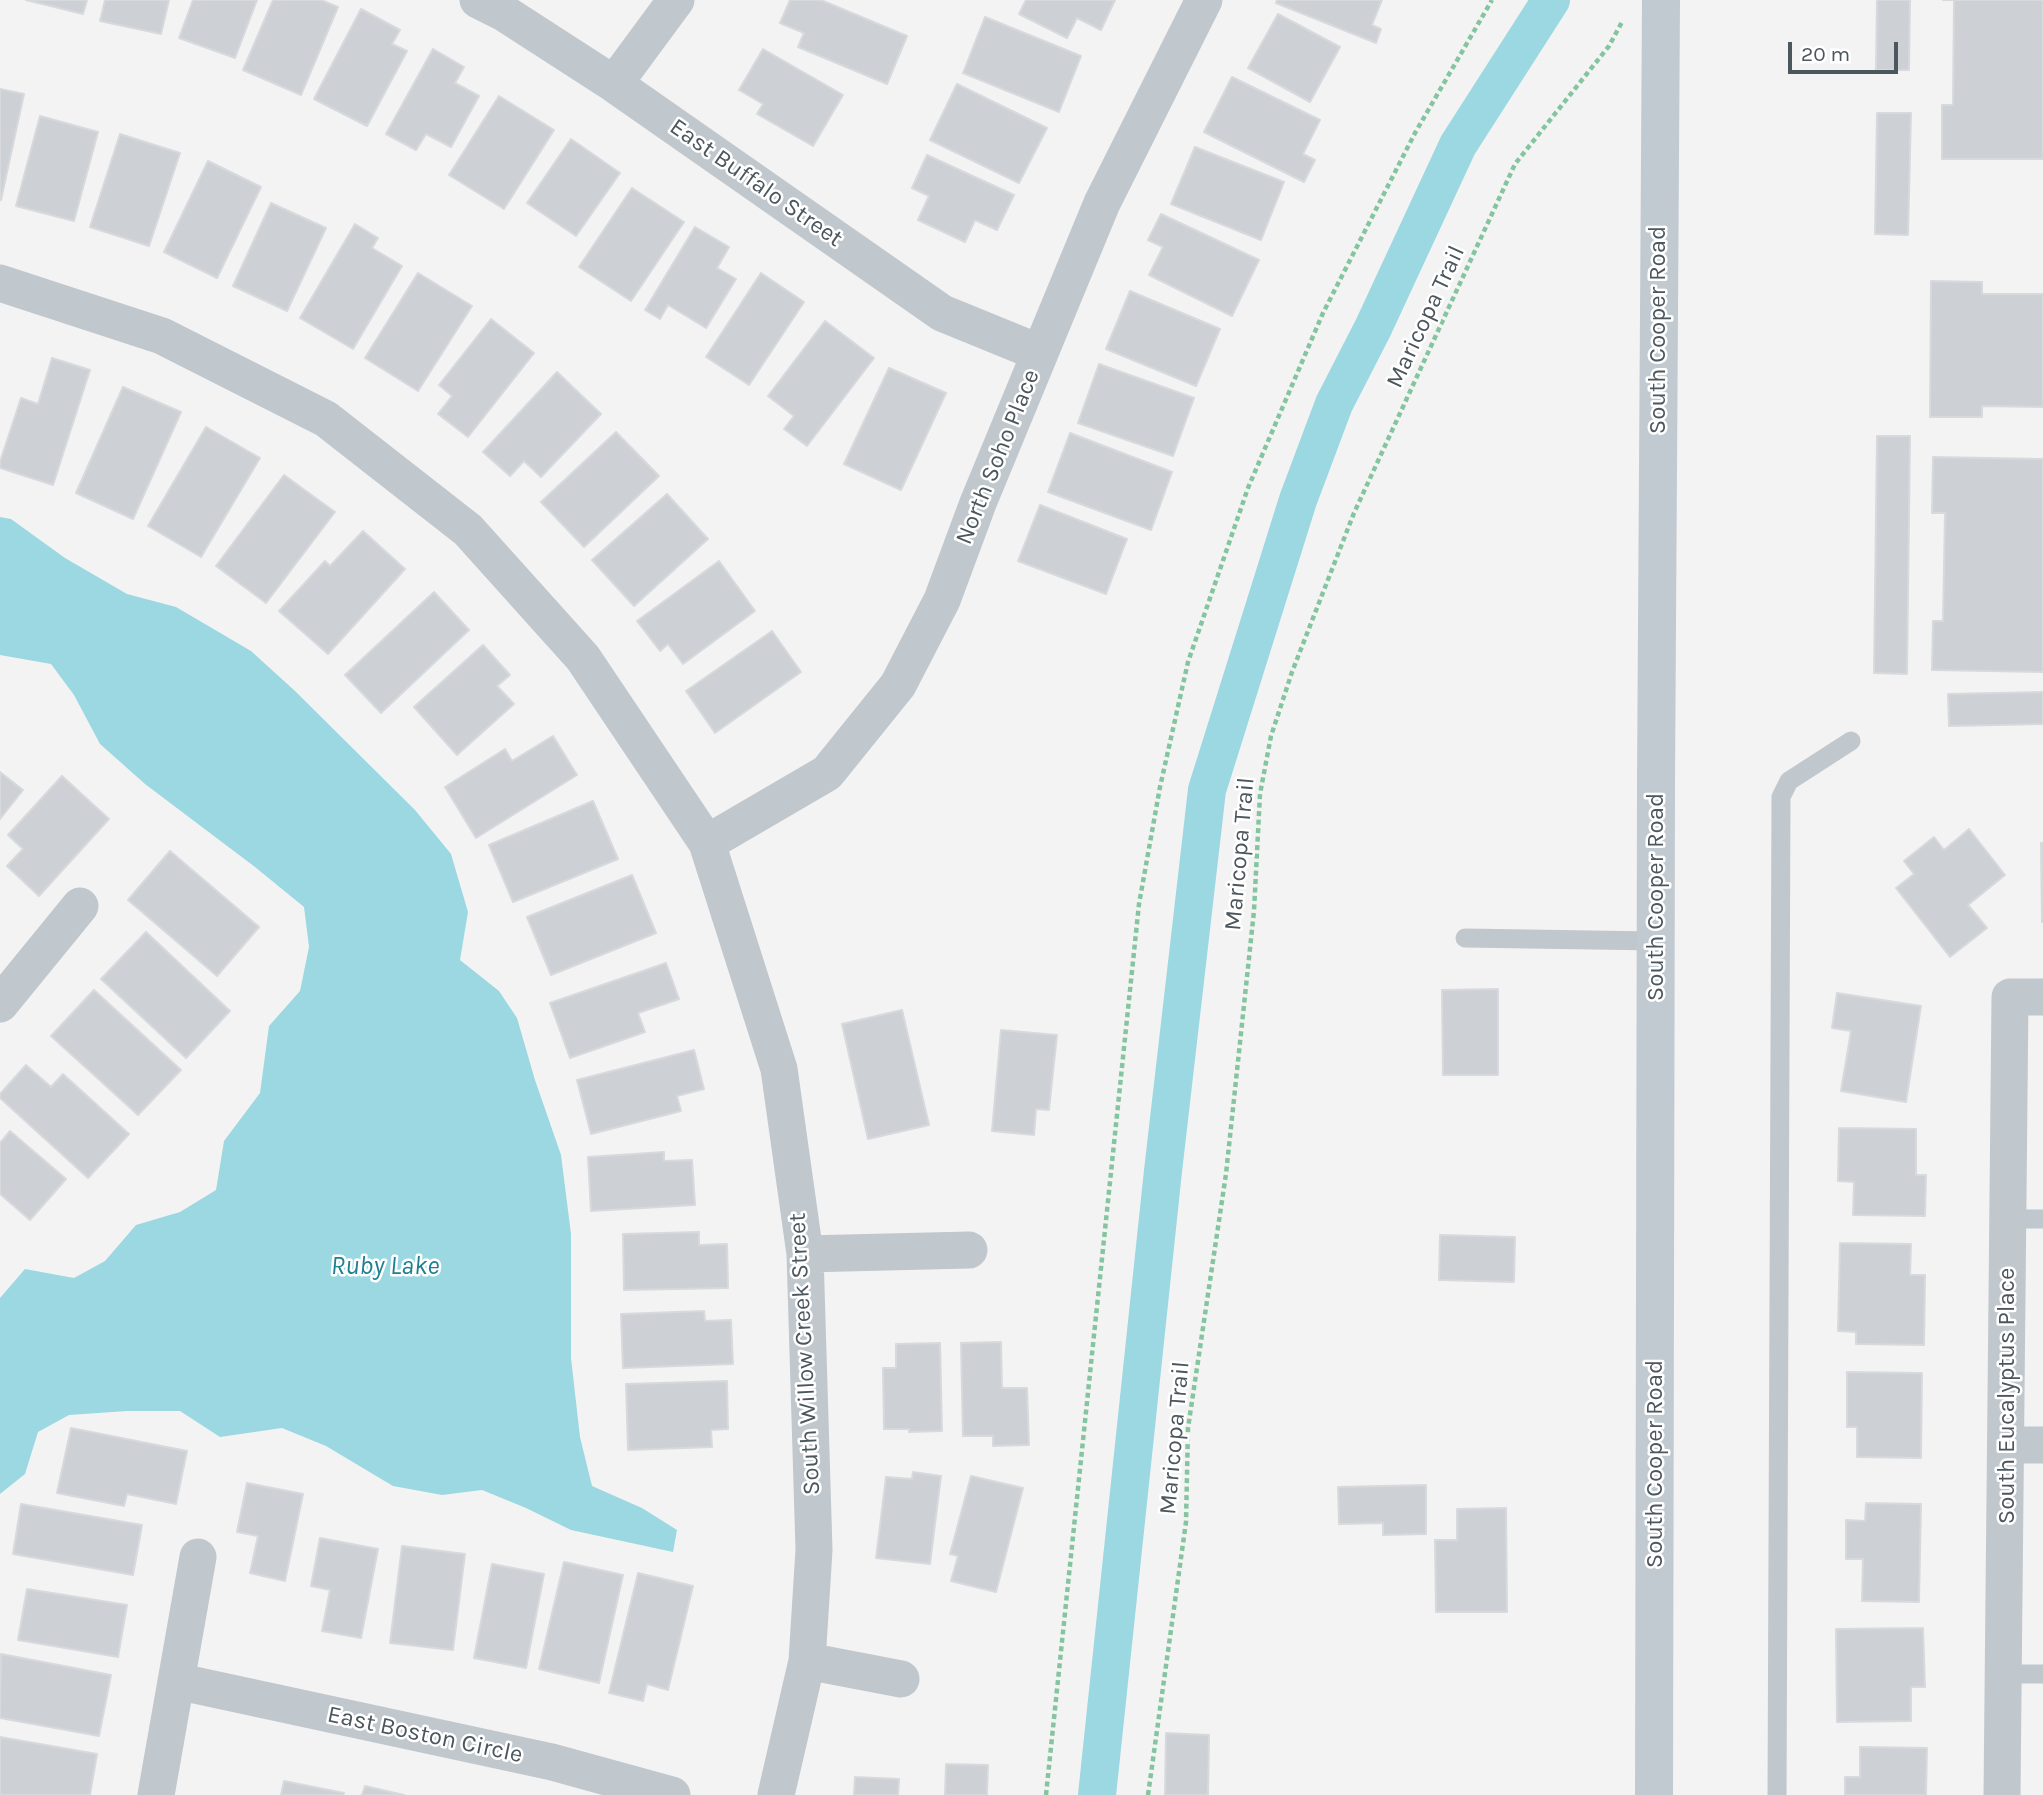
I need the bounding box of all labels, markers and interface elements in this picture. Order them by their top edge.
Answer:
scale bar [1791,28,1901,72]
text: 20 m [1801,42,1850,66]
street label: East Buffalo Street [664,113,848,253]
street label: South Cooper Road [1644,226,1672,434]
street label: Maricopa Trail [1380,241,1472,393]
street label: North Soho Place [950,365,1046,549]
street label: Maricopa Trail [1219,776,1261,932]
street label: South Cooper Road [1642,793,1670,1001]
street label: South Willow Creek Street [783,1212,827,1496]
water label: Ruby Lake [331,1251,439,1283]
street label: South Eucalyptus Place [1993,1268,2021,1524]
street label: Maricopa Trail [1154,1360,1196,1516]
street label: South Cooper Road [1641,1360,1669,1568]
street label: East Boston Circle [325,1700,525,1770]

